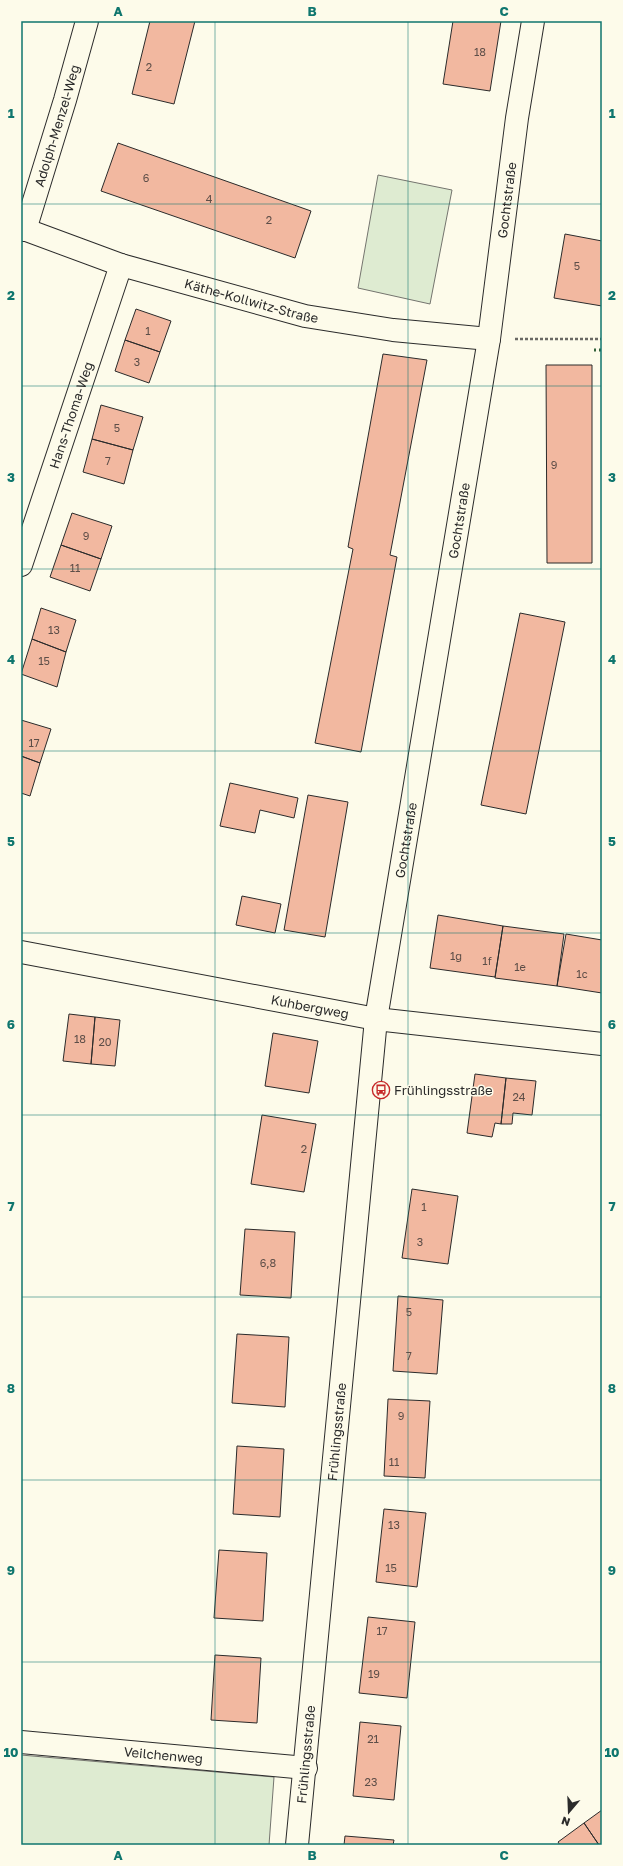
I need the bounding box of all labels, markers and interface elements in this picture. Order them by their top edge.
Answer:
text: A [113,3,123,19]
text: B [307,3,317,19]
text: C [499,3,509,19]
house number: 18 [474,45,486,58]
house number: 2 [146,60,152,73]
street label: Adolph-Menzel-Weg [31,63,82,189]
text: 1 [8,105,15,121]
text: 1 [609,105,616,121]
street label: Gochtstraße [494,161,519,239]
house number: 6 [143,171,150,184]
house number: 4 [206,192,213,205]
house number: 2 [266,213,272,226]
house number: 5 [574,259,580,272]
street label: Käthe-Kollwitz-Straße [183,275,320,326]
text: 2 [7,287,15,303]
text: 2 [608,287,616,303]
house number: 1 [145,324,151,337]
house number: 3 [134,355,140,368]
street label: Hans-Thoma-Weg [46,359,96,471]
house number: 5 [114,421,120,434]
house number: 7 [105,454,111,467]
house number: 9 [551,458,557,471]
text: 3 [7,469,15,485]
text: 3 [608,469,616,485]
street label: Gochtstraße [445,481,473,560]
house number: 9 [83,529,89,542]
house number: 11 [70,561,80,574]
house number: 13 [48,623,60,636]
text: 4 [7,651,15,667]
text: 4 [608,651,616,667]
house number: 15 [38,654,50,667]
house number: 17 [28,736,40,749]
street label: Gochtstraße [392,801,420,879]
text: 5 [7,833,15,849]
text: 5 [608,833,616,849]
house number: 1g [450,949,462,962]
house number: 1f [482,954,492,967]
house number: 1e [514,960,526,973]
house number: 1c [576,967,588,980]
street label: Kuhbergweg [270,991,350,1022]
text: 6 [7,1016,15,1032]
text: 6 [608,1016,616,1032]
house number: 18 [74,1032,86,1045]
house number: 20 [98,1035,112,1048]
bus stop icon: Frühlingsstraße [371,1080,391,1100]
place label: Frühlingsstraße [394,1082,493,1098]
house number: 24 [512,1090,526,1103]
house number: 2 [301,1142,307,1155]
text: 7 [7,1198,15,1214]
text: 7 [608,1198,616,1214]
house number: 1 [421,1200,427,1213]
house number: 3 [417,1235,423,1248]
house number: 6,8 [260,1256,277,1269]
house number: 5 [406,1305,412,1318]
house number: 7 [406,1349,412,1362]
text: 8 [7,1380,15,1396]
text: 8 [608,1380,616,1396]
street label: Frühlingsstraße [324,1382,349,1482]
house number: 9 [398,1409,404,1422]
house number: 11 [389,1455,399,1468]
house number: 13 [388,1518,400,1531]
house number: 15 [385,1561,397,1574]
text: 9 [7,1562,15,1578]
text: 9 [608,1562,616,1578]
house number: 17 [376,1624,388,1637]
house number: 19 [368,1667,380,1680]
street label: Frühlingsstraße [293,1705,318,1804]
house number: 21 [367,1732,379,1745]
street label: Veilchenweg [123,1743,204,1767]
text: 10 [3,1744,19,1760]
text: 10 [604,1744,620,1760]
house number: 23 [365,1775,377,1788]
north arrow [549,1792,589,1832]
text: N [560,1814,572,1829]
text: A [113,1847,123,1863]
text: B [307,1847,317,1863]
text: C [499,1847,509,1863]

